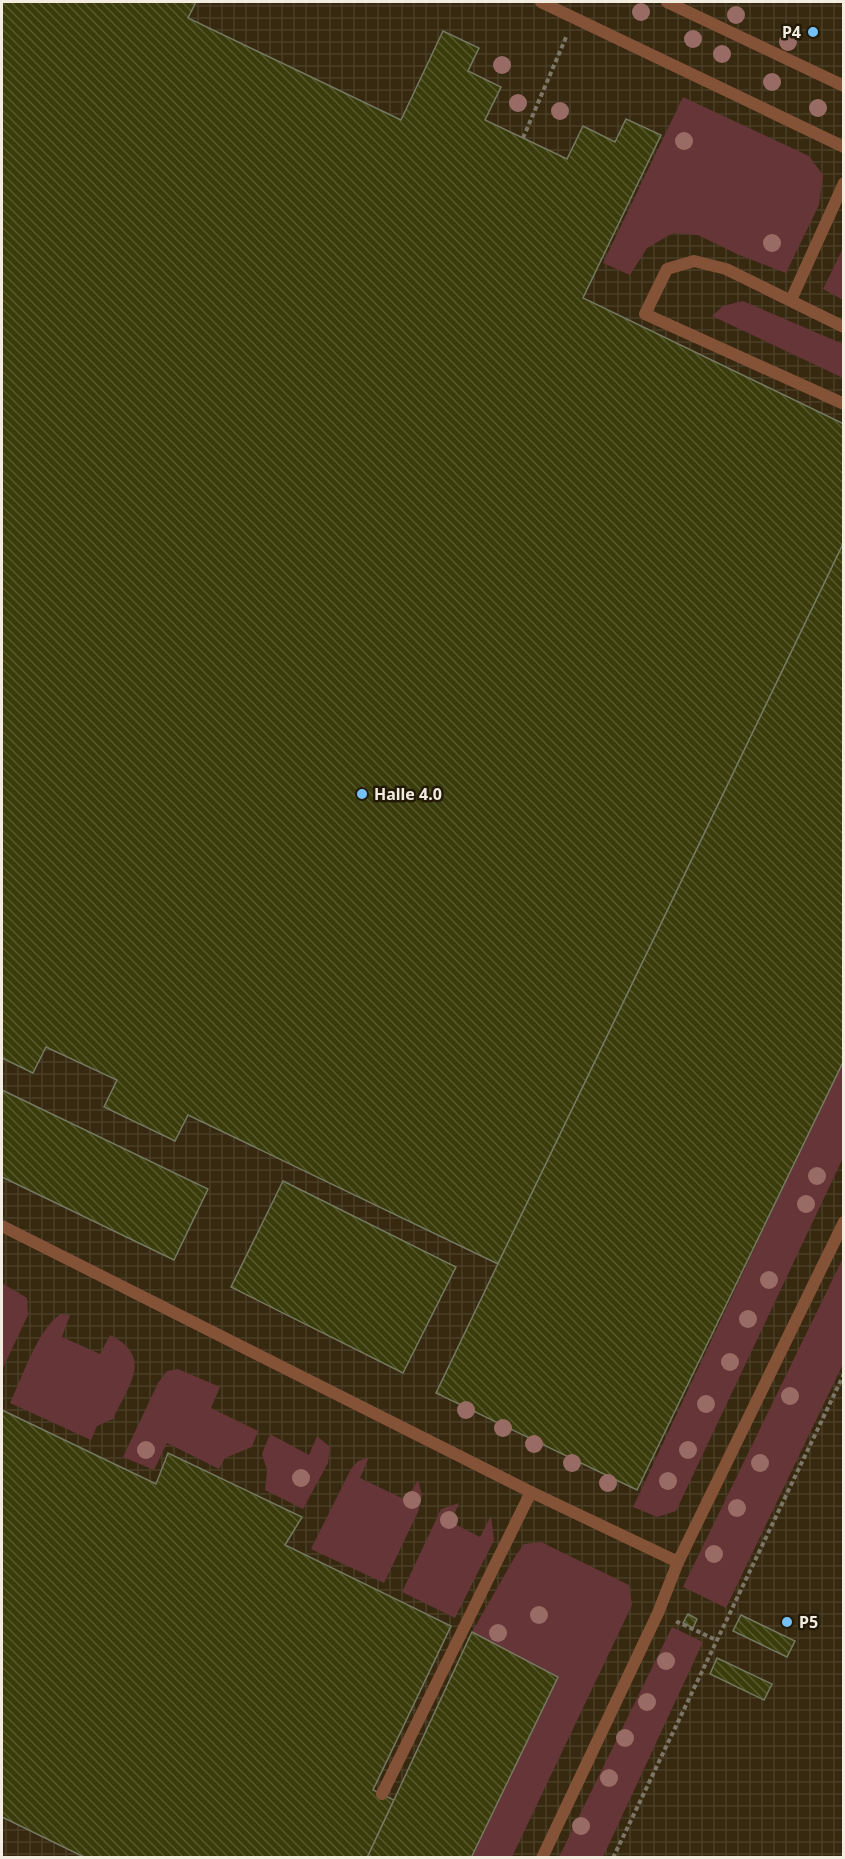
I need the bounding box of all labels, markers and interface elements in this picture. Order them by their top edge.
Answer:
place label: P4 [782,21,801,43]
marker: P4 [806,25,820,39]
place label: Halle 4.0 [374,783,442,805]
marker: Halle 4.0 [355,787,369,801]
place label: P5 [799,1611,818,1633]
marker: P5 [780,1615,794,1629]

